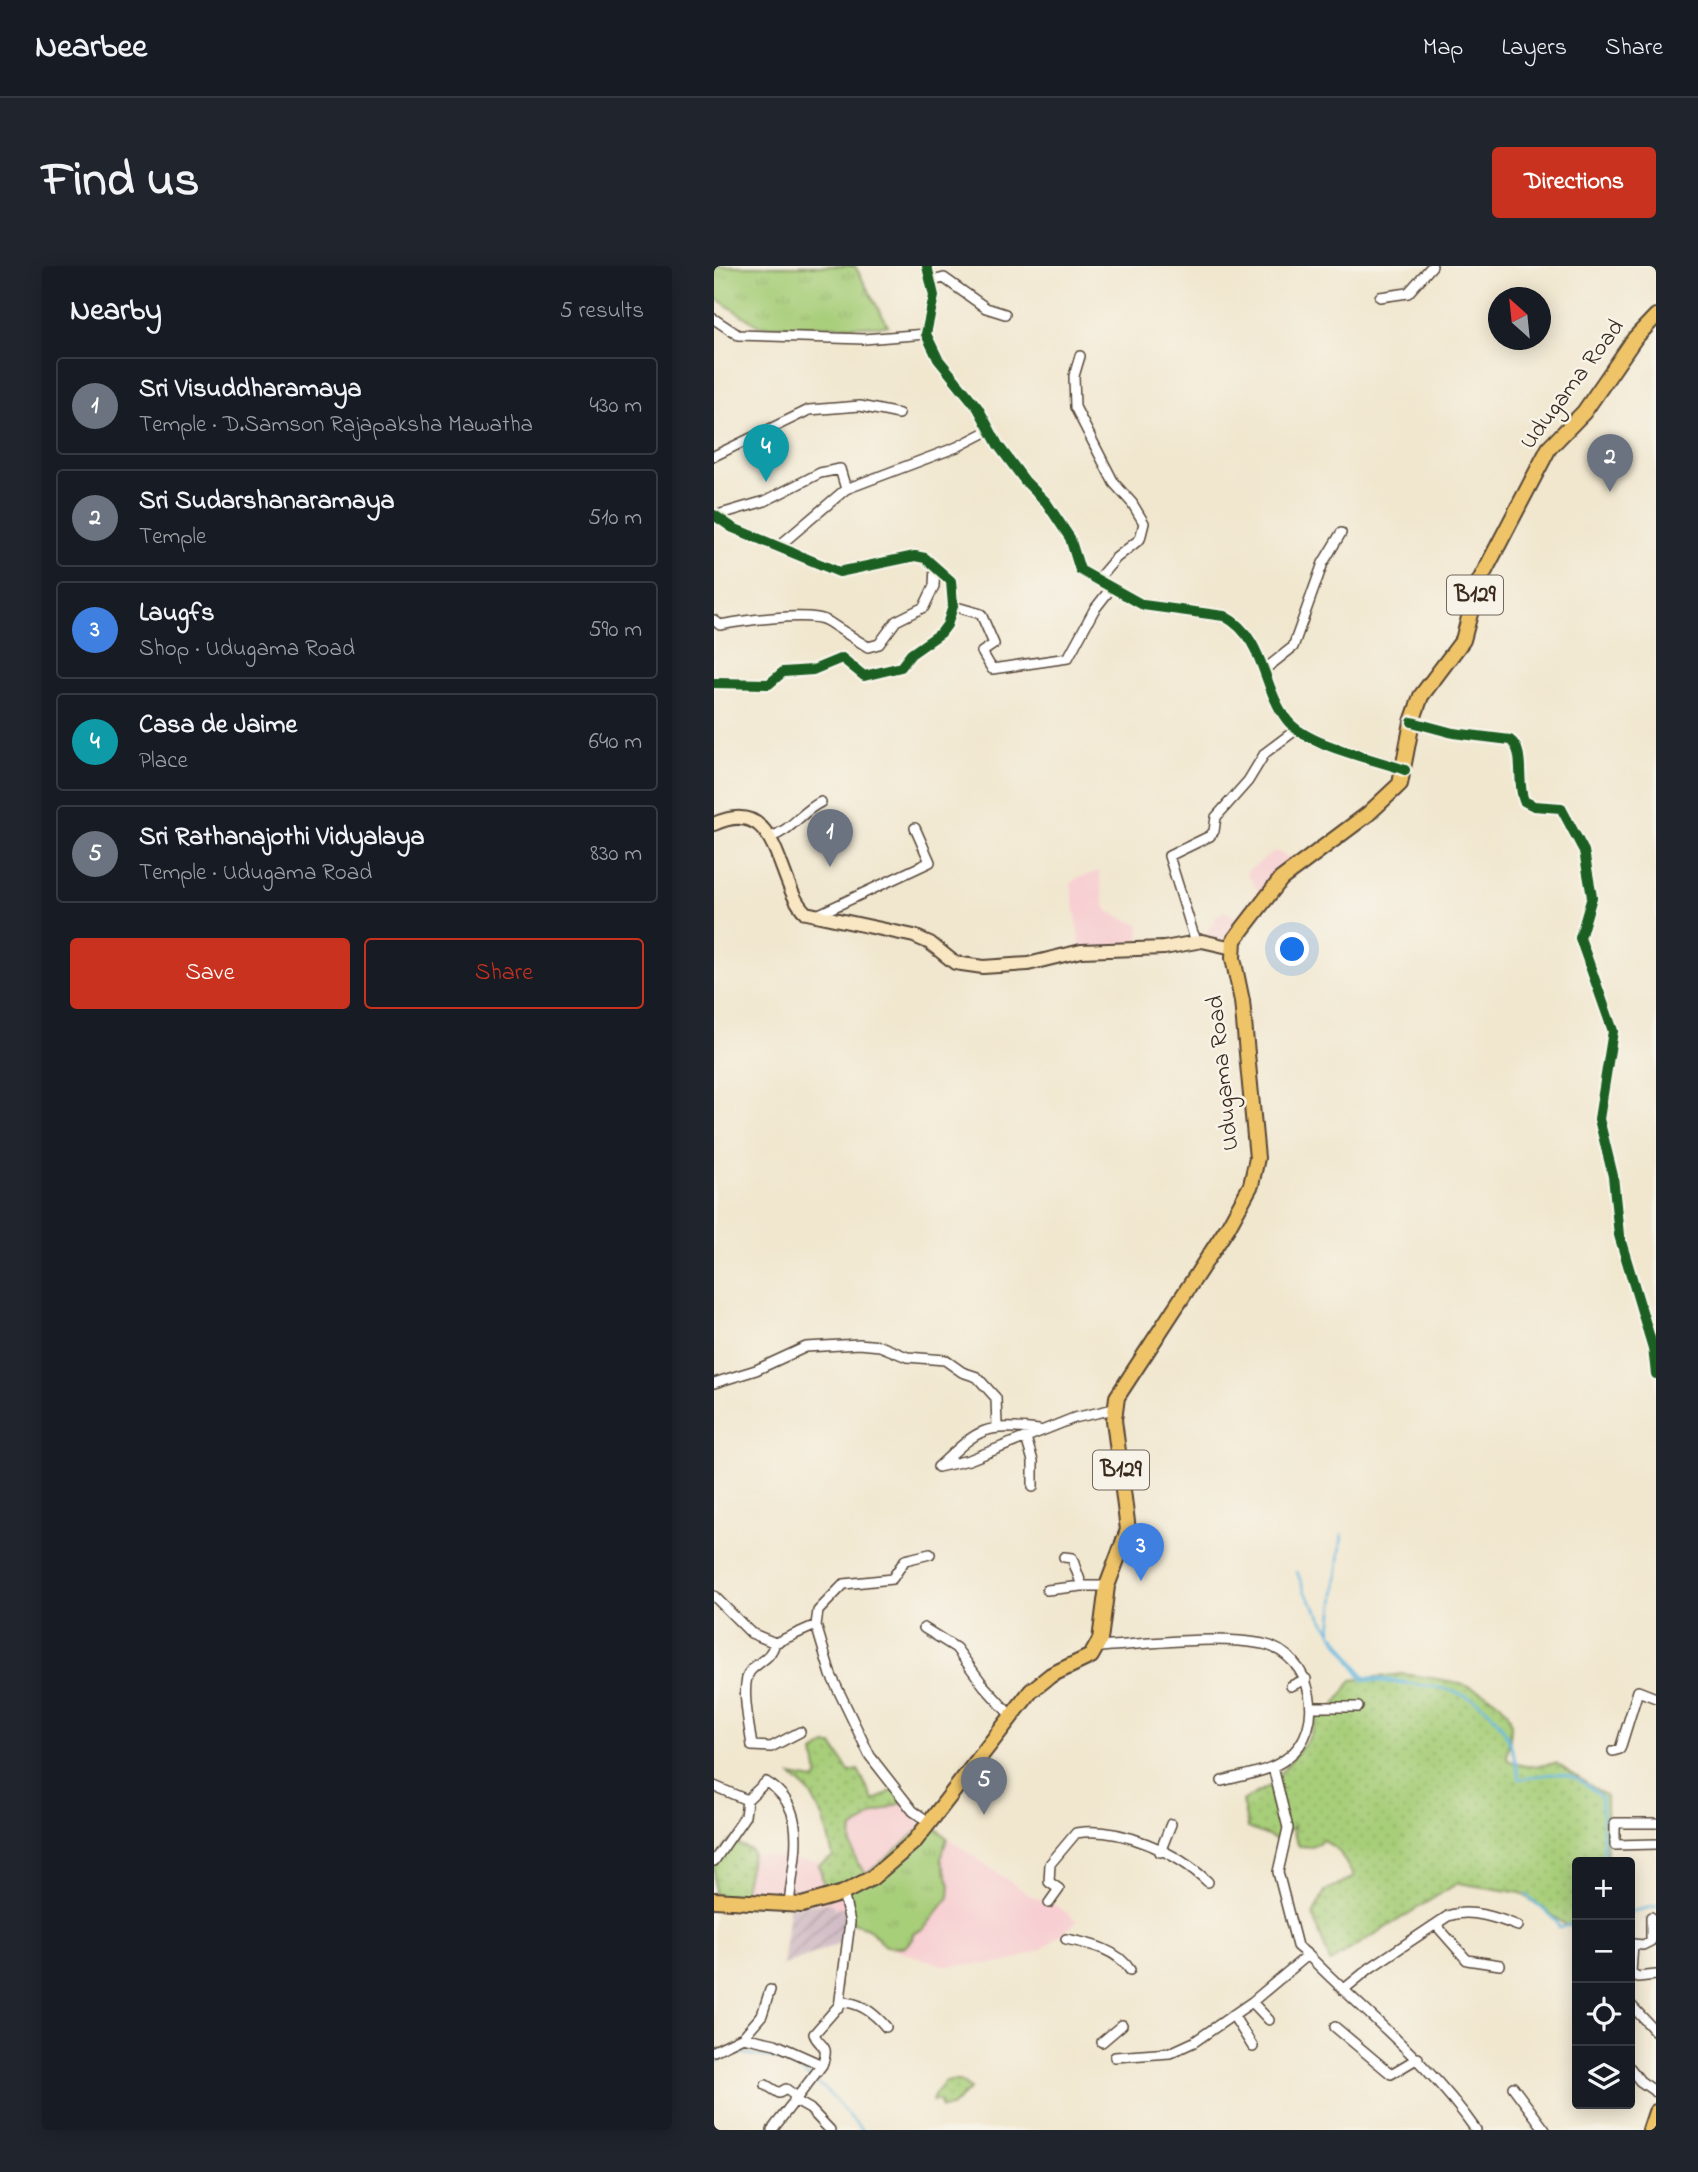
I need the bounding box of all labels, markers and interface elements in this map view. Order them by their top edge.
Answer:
text: Nearbee [35,24,147,72]
text: Map [1423,31,1463,66]
text: Layers [1501,31,1567,66]
text: Share [1605,31,1663,66]
text: Find us [42,146,199,218]
button: Directions [1492,147,1656,218]
north arrow [1488,287,1551,350]
text: Nearby [70,290,162,334]
text: 5 results [560,295,644,328]
street label: Udugama Road [1512,312,1634,458]
text: Sri Visuddharamaya [139,371,362,409]
text: 1 [91,390,99,423]
text: 430 m [589,390,642,423]
text: Temple · D.Samson Rajapaksha Mawatha [139,409,533,442]
pin: 4 [743,424,789,482]
pin: 2 [1587,434,1633,492]
text: Sri Sudarshanaramaya [139,483,394,521]
text: 2 [89,502,101,535]
text: 510 m [588,502,642,535]
text: Temple [139,521,206,554]
road number: B129 [1447,576,1503,614]
text: Laugfs [139,595,214,633]
text: 3 [90,614,100,647]
text: 590 m [588,614,642,647]
text: Shop · Udugama Road [139,633,355,666]
text: Casa de Jaime [139,707,297,745]
text: 4 [90,726,100,759]
text: 640 m [589,726,642,759]
text: Place [139,745,188,778]
pin: 1 [807,809,853,867]
text: Sri Rathanajothi Vidyalaya [139,819,425,857]
text: 5 [88,838,102,871]
text: 830 m [590,838,642,871]
text: Temple · Udugama Road [139,857,372,890]
your location [1275,932,1309,966]
button: Save [70,938,350,1009]
button: Share [364,938,644,1009]
street label: Udugama Road [1198,993,1250,1152]
road number: B129 [1093,1450,1149,1490]
pin: 3 [1118,1523,1164,1581]
pin: 5 [961,1757,1007,1815]
map controls [1572,1857,1635,2109]
button: + [1572,1857,1635,1920]
button: − [1572,1920,1635,1983]
button: locate [1572,1983,1635,2046]
button: layers [1572,2046,1635,2109]

